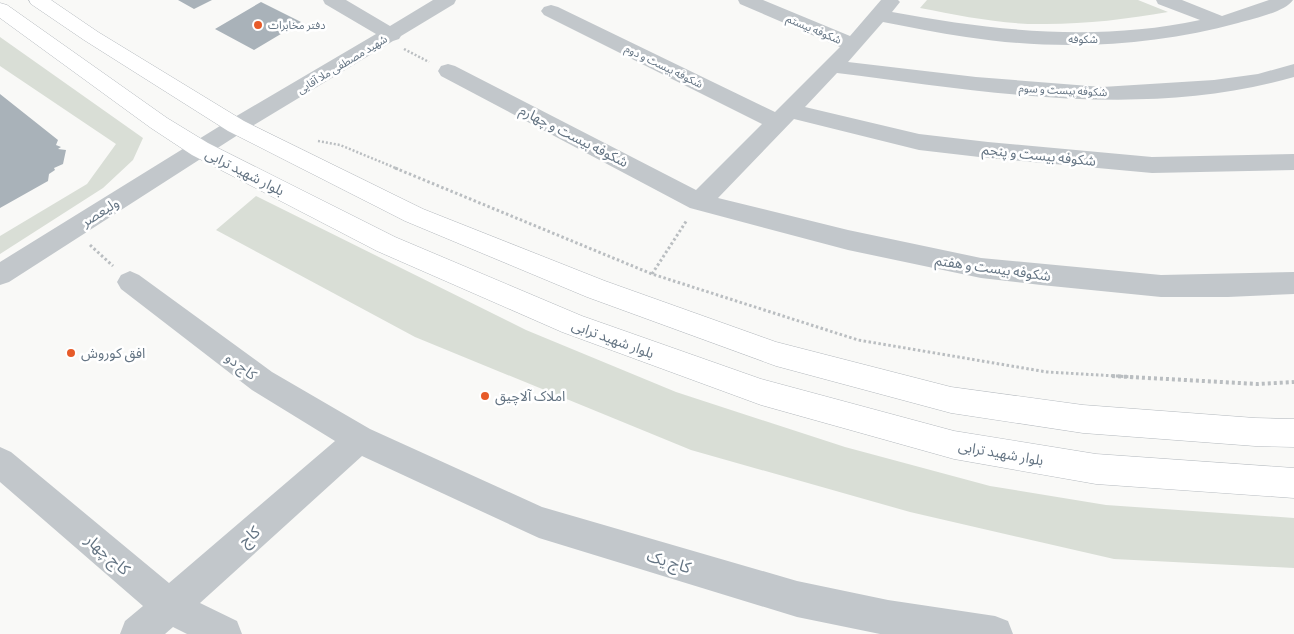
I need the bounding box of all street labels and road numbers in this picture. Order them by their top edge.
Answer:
street label: شکوفه بیستم [784,11,844,49]
street label: شهید مصطفی ملا آقایی [294,31,390,97]
street label: شکوفه [1068,32,1098,47]
street label: شکوفه بیست و دوم [622,41,706,92]
street label: شکوفه بیست و سوم [1018,81,1108,100]
street label: شکوفه بیست و چهارم [516,101,631,173]
street label: شکوفه بیست و پنجم [981,140,1097,172]
street label: بلوار شهید ترابی [202,144,288,201]
street label: ولیعصر [77,193,123,233]
street label: شکوفه بیست و هفتم [934,251,1052,287]
street label: بلوار شهید ترابی [569,316,657,364]
street label: کاج دو [221,348,260,385]
street label: بلوار شهید ترابی [957,437,1045,471]
street label: کاج [234,521,266,553]
street label: کاج چهار [79,528,135,581]
street label: کاج یک [644,545,694,580]

